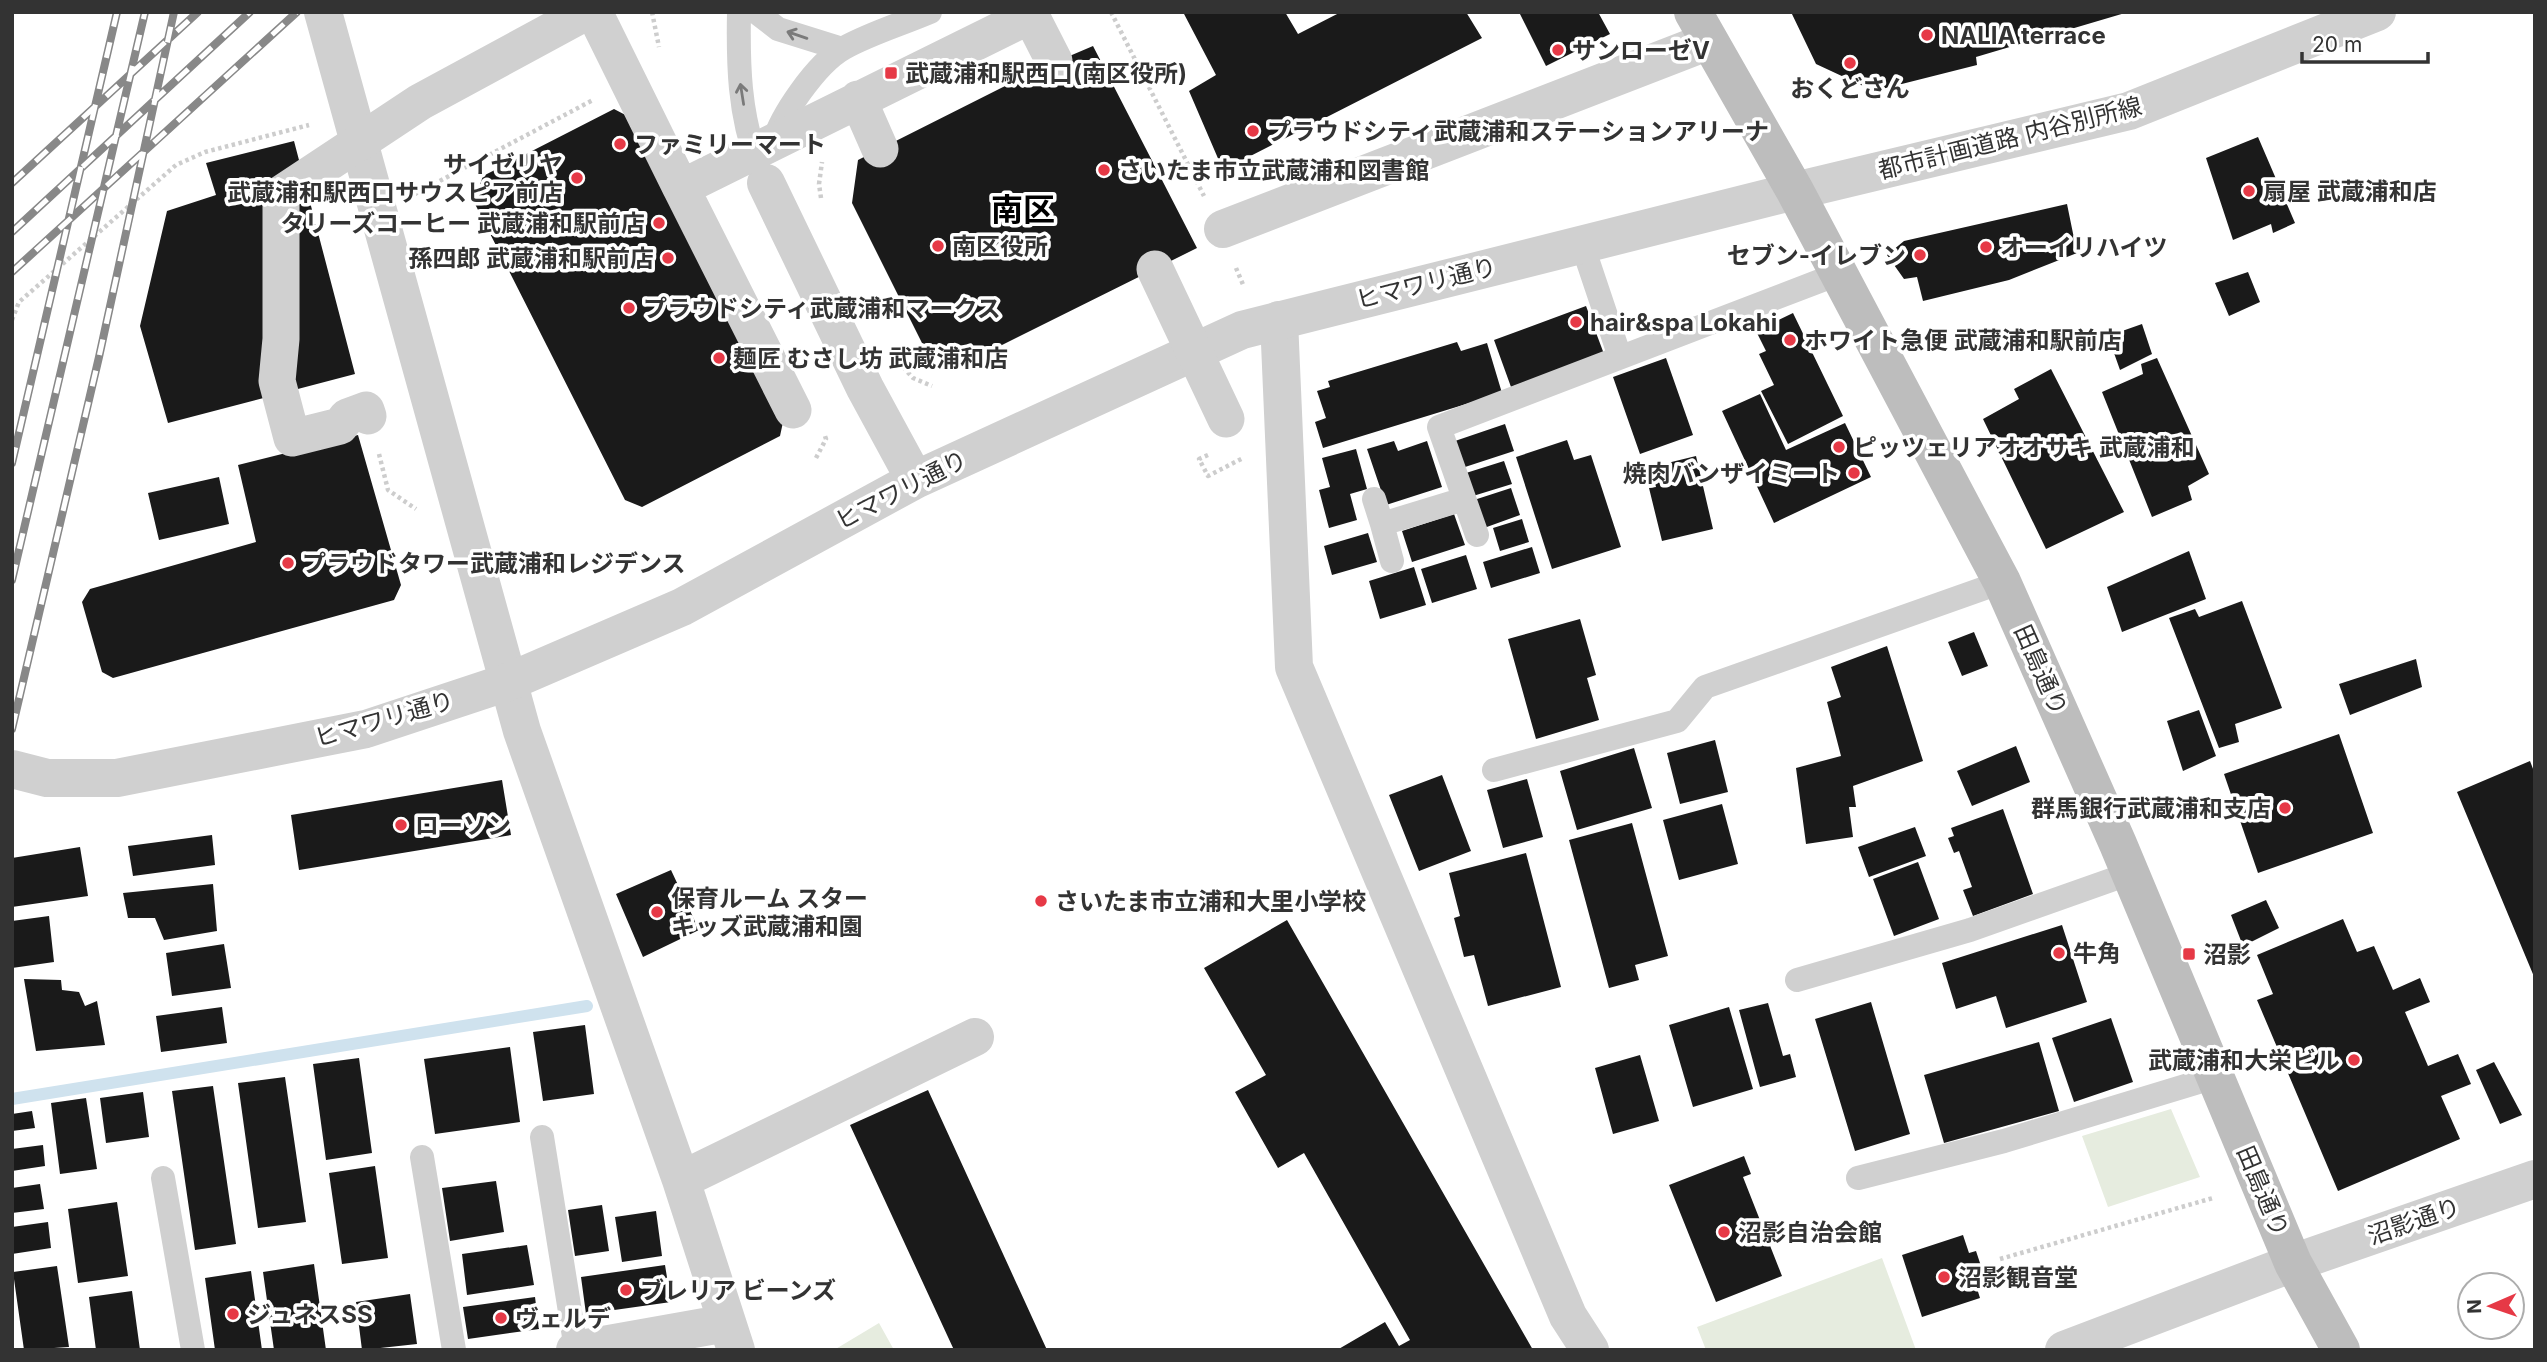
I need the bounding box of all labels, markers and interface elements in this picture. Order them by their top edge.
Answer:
place label: NALIA terrace [1941,21,2106,50]
scale bar [2302,21,2428,65]
marker: NALIA terrace [1919,27,1935,43]
one-way arrow [786,28,808,40]
text: 20 m [2312,32,2362,57]
place label: サンローゼⅤ [1572,36,1710,65]
marker: サンローゼⅤ [1550,42,1566,58]
marker: おくどさん [1842,55,1858,71]
place label: 武蔵浦和駅西口(南区役所) [905,59,1187,88]
marker: 武蔵浦和駅西口(南区役所) [883,65,899,81]
place label: おくどさん [1790,74,1910,103]
one-way arrow [735,83,748,106]
street label: 都市計画道路 内谷別所線 [1875,91,2145,185]
place label: プラウドシティ武蔵浦和ステーションアリーナ [1267,117,1769,146]
marker: プラウドシティ武蔵浦和ステーションアリーナ [1245,123,1261,139]
place label: ファミリーマート [634,130,826,159]
marker: ファミリーマート [612,136,628,152]
place label: サイゼリヤ 武蔵浦和駅西口サウスピア前店 [227,150,563,207]
place label: さいたま市立武蔵浦和図書館 [1118,156,1429,185]
marker: さいたま市立武蔵浦和図書館 [1096,162,1112,178]
marker: サイゼリヤ 武蔵浦和駅西口サウスピア前店 [569,170,585,186]
place label: 扇屋 武蔵浦和店 [2263,177,2437,206]
marker: 扇屋 武蔵浦和店 [2241,183,2257,199]
district label: 南区 [991,190,1055,229]
place label: タリーズコーヒー 武蔵浦和駅前店 [281,209,645,238]
marker: タリーズコーヒー 武蔵浦和駅前店 [651,215,667,231]
place label: 南区役所 [952,232,1048,261]
place label: オーイリハイツ [2000,233,2168,262]
marker: 南区役所 [930,238,946,254]
marker: オーイリハイツ [1978,239,1994,255]
place label: セブン-イレブン [1727,241,1906,270]
place label: 孫四郎 武蔵浦和駅前店 [408,244,654,273]
marker: セブン-イレブン [1912,247,1928,263]
marker: 孫四郎 武蔵浦和駅前店 [660,250,676,266]
street label: ヒマワリ通り [1353,252,1499,314]
place label: プラウドシティ武蔵浦和マークス [643,294,1001,323]
marker: プラウドシティ武蔵浦和マークス [621,300,637,316]
place label: hair&spa Lokahi [1590,308,1777,337]
marker: hair&spa Lokahi [1568,314,1584,330]
place label: ホワイト急便 武蔵浦和駅前店 [1804,326,2122,355]
marker: ホワイト急便 武蔵浦和駅前店 [1782,332,1798,348]
place label: 麺匠 むさし坊 武蔵浦和店 [733,344,1008,373]
marker: 麺匠 むさし坊 武蔵浦和店 [711,350,727,366]
place label: ピッツェリアオオサキ 武蔵浦和 [1853,433,2195,462]
marker: ピッツェリアオオサキ 武蔵浦和 [1831,439,1847,455]
street label: ヒマワリ通り [830,444,972,536]
place label: 焼肉バンザイミート [1623,459,1840,488]
marker: 焼肉バンザイミート [1846,465,1862,481]
place label: プラウドタワー武蔵浦和レジデンス [302,549,686,578]
marker: プラウドタワー武蔵浦和レジデンス [280,555,296,571]
street label: 田島通り [2008,620,2074,720]
street label: ヒマワリ通り [311,685,457,753]
place label: 群馬銀行武蔵浦和支店 [2031,794,2271,823]
marker: 群馬銀行武蔵浦和支店 [2277,800,2293,816]
place label: ローソン [415,811,511,840]
marker: ローソン [393,817,409,833]
place label: 保育ルーム スター キッズ武蔵浦和園 [671,884,868,941]
place label: さいたま市立浦和大里小学校 [1055,887,1366,916]
marker: さいたま市立浦和大里小学校 [1033,893,1049,909]
marker: 保育ルーム スター キッズ武蔵浦和園 [649,904,665,920]
place label: 牛角 [2073,939,2121,968]
place label: 沼影 [2203,940,2251,969]
marker: 牛角 [2051,945,2067,961]
marker: 沼影 [2181,946,2197,962]
place label: 武蔵浦和大栄ビル [2148,1046,2340,1075]
marker: 武蔵浦和大栄ビル [2346,1052,2362,1068]
street label: 田島通り [2231,1141,2295,1241]
street label: 沼影通り [2364,1192,2464,1250]
place label: 沼影自治会館 [1738,1218,1882,1247]
marker: 沼影自治会館 [1716,1224,1732,1240]
place label: 沼影観音堂 [1958,1263,2078,1292]
marker: 沼影観音堂 [1936,1269,1952,1285]
north arrow [2456,1271,2526,1341]
place label: ブレリア ビーンズ [640,1276,836,1305]
marker: ブレリア ビーンズ [618,1282,634,1298]
text: N [2463,1299,2486,1314]
place label: ジュネスSS [247,1300,373,1329]
place label: ヴェルデ [515,1304,611,1333]
marker: ジュネスSS [225,1306,241,1322]
marker: ヴェルデ [493,1310,509,1326]

